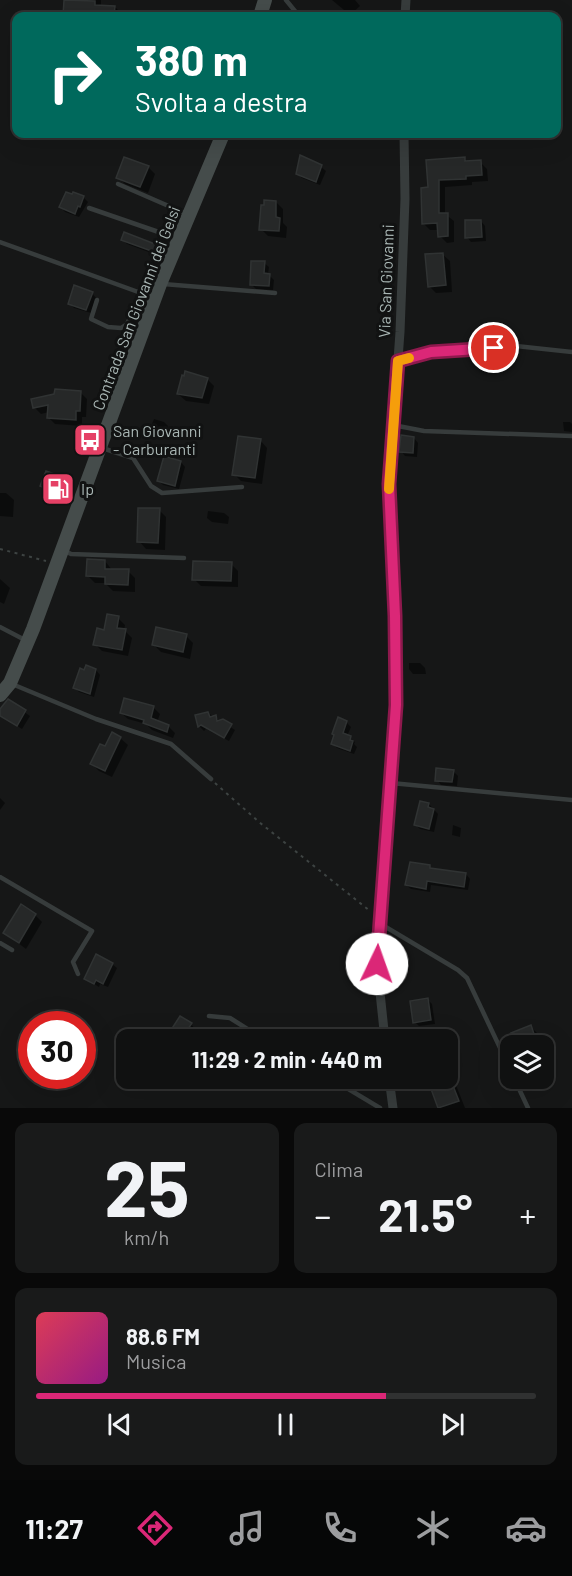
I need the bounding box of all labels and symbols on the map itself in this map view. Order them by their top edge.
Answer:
street label: Contrada San Giovanni dei Gelsi [88,203,183,413]
street label: Via San Giovanni [374,224,397,338]
pin [468,322,519,373]
place label: San Giovanni - Carburanti [113,421,202,458]
bus stop icon: San Giovanni - Carburanti [72,422,108,458]
fuel station icon: Ip [40,471,76,507]
place label: Ip [81,479,94,498]
position arrow [345,932,409,996]
speed limit sign: 30 [18,1011,96,1089]

